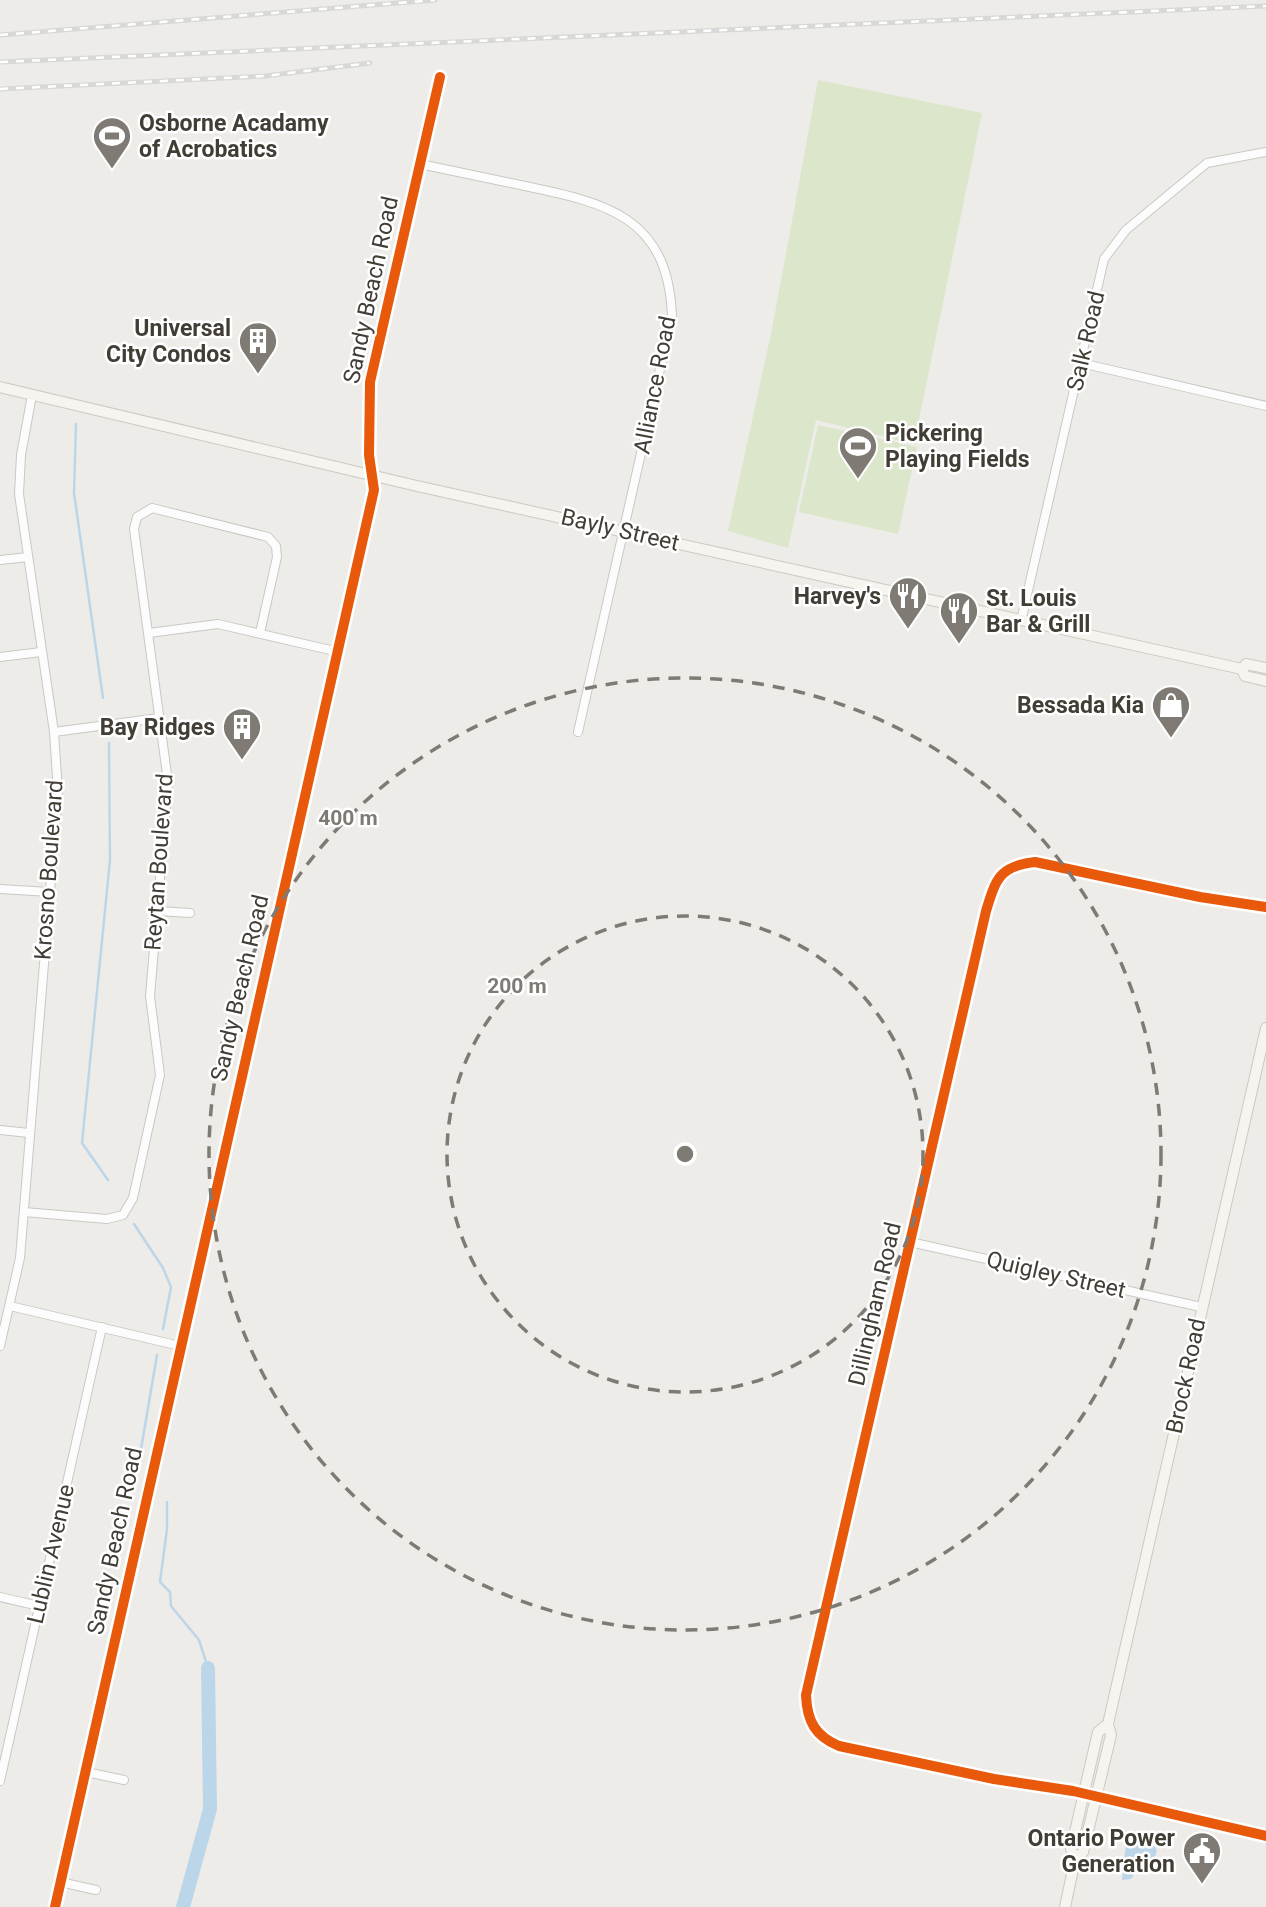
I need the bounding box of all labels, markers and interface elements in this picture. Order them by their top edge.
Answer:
place label: Osborne Acadamy of Acrobatics [139,110,329,163]
sports icon: Osborne Acadamy of Acrobatics [91,115,133,170]
street label: Sandy Beach Road [338,194,404,386]
street label: Salk Road [1061,288,1111,394]
street label: Alliance Road [628,314,682,456]
place label: Universal City Condos [106,315,231,368]
building icon: Universal City Condos [237,320,279,375]
place label: Pickering Playing Fields [885,420,1029,473]
sports icon: Pickering Playing Fields [837,425,879,480]
street label: Bayly Street [558,503,682,557]
restaurant icon: Harvey's [887,575,929,630]
place label: Harvey's [794,583,881,610]
place label: St. Louis Bar & Grill [986,585,1090,638]
restaurant icon: St. Louis Bar & Grill [938,590,980,645]
shop icon: Bessada Kia [1150,684,1192,739]
place label: Bessada Kia [1017,692,1144,719]
building icon: Bay Ridges [221,706,263,761]
place label: Bay Ridges [100,714,215,741]
street label: Reytan Boulevard [139,773,179,951]
street label: Krosno Boulevard [29,779,69,961]
text: 400 m [318,806,378,830]
street label: Sandy Beach Road [205,892,275,1084]
text: 200 m [487,974,547,998]
centre of rings [673,1142,697,1166]
street label: Dillingham Road [843,1220,907,1388]
street label: Quigley Street [984,1246,1128,1304]
street label: Brock Road [1161,1316,1211,1436]
street label: Sandy Beach Road [82,1445,148,1637]
street label: Lublin Avenue [22,1482,80,1626]
place label: Ontario Power Generation [1028,1825,1176,1878]
public building icon: Ontario Power Generation [1181,1830,1223,1885]

